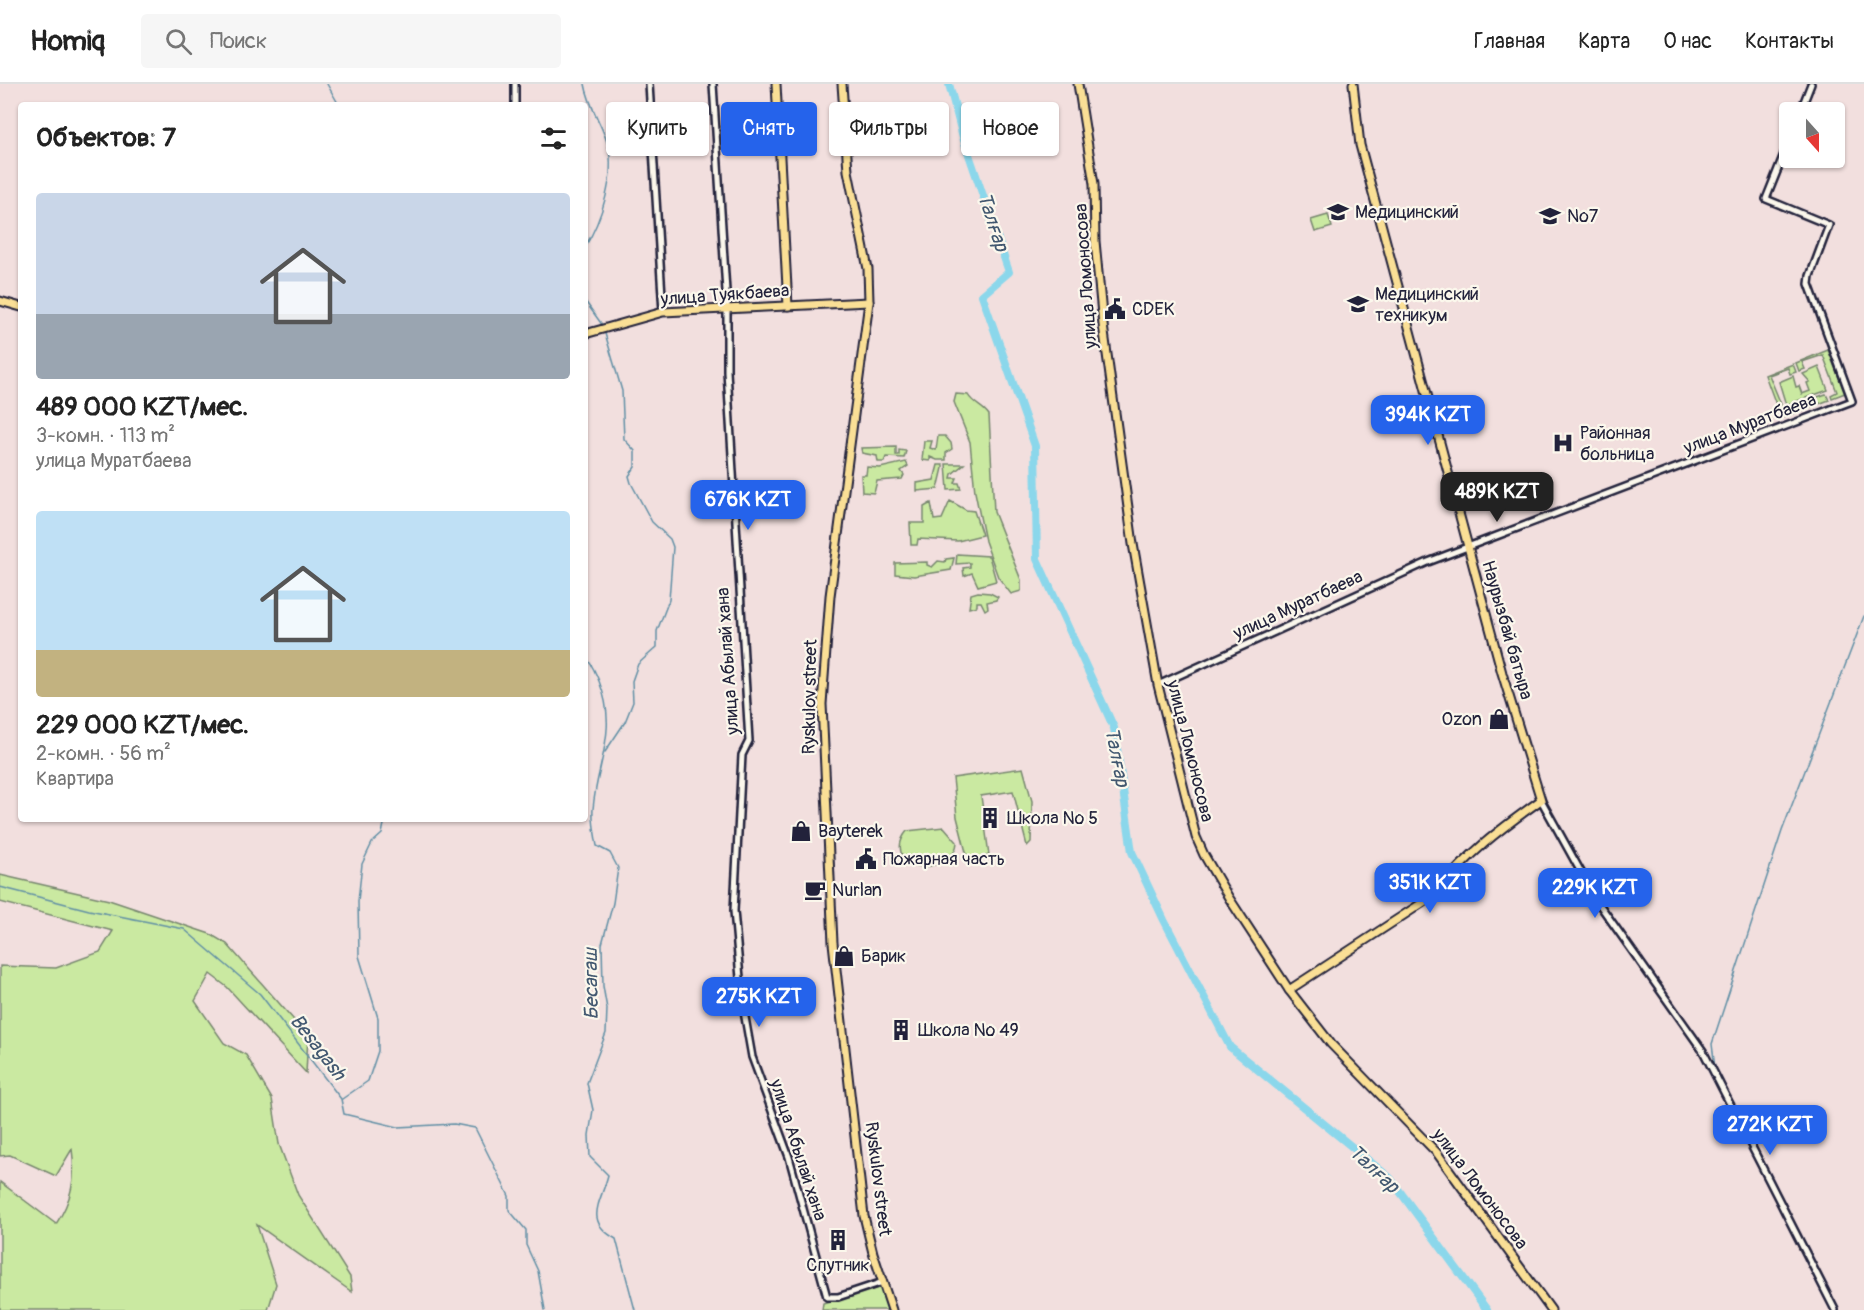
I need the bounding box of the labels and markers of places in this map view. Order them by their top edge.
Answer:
school or university icon: Медицинский [1326,200,1350,224]
place label: Медицинский [1355,201,1459,224]
school or university icon: №7 [1538,204,1562,228]
place label: №7 [1567,205,1599,228]
place label: Медицинский техникум [1375,283,1479,327]
school or university icon: Медицинский техникум [1346,292,1370,316]
public building icon: CDEK [1103,297,1127,321]
place label: CDEK [1132,298,1175,321]
pin: 394K KZT [1366,395,1490,446]
place label: Районная больница [1580,422,1654,466]
hospital icon: Районная больница [1551,431,1575,455]
pin: 489K KZT [1435,472,1559,523]
pin: 676K KZT [686,480,810,531]
shop icon: Ozon [1487,707,1511,731]
place label: Ozon [1442,708,1482,731]
building icon: Школа № 5 [978,806,1002,830]
place label: Школа № 5 [1007,807,1098,830]
shop icon: Bayterek [789,819,813,843]
place label: Bayterek [818,820,883,843]
public building icon: Пожарная часть [854,847,878,871]
place label: Пожарная часть [883,848,1005,871]
pin: 351K KZT [1368,863,1492,914]
pin: 229K KZT [1533,868,1657,919]
cafe icon: Nurlan [803,878,827,902]
place label: Nurlan [832,879,882,902]
shop icon: Барик [832,944,856,968]
place label: Барик [861,945,906,968]
pin: 275K KZT [697,977,821,1028]
building icon: Школа № 49 [889,1018,913,1042]
place label: Школа № 49 [918,1019,1019,1042]
pin: 272K KZT [1708,1105,1832,1156]
building icon: Спутник [826,1228,850,1252]
place label: Спутник [806,1254,870,1277]

